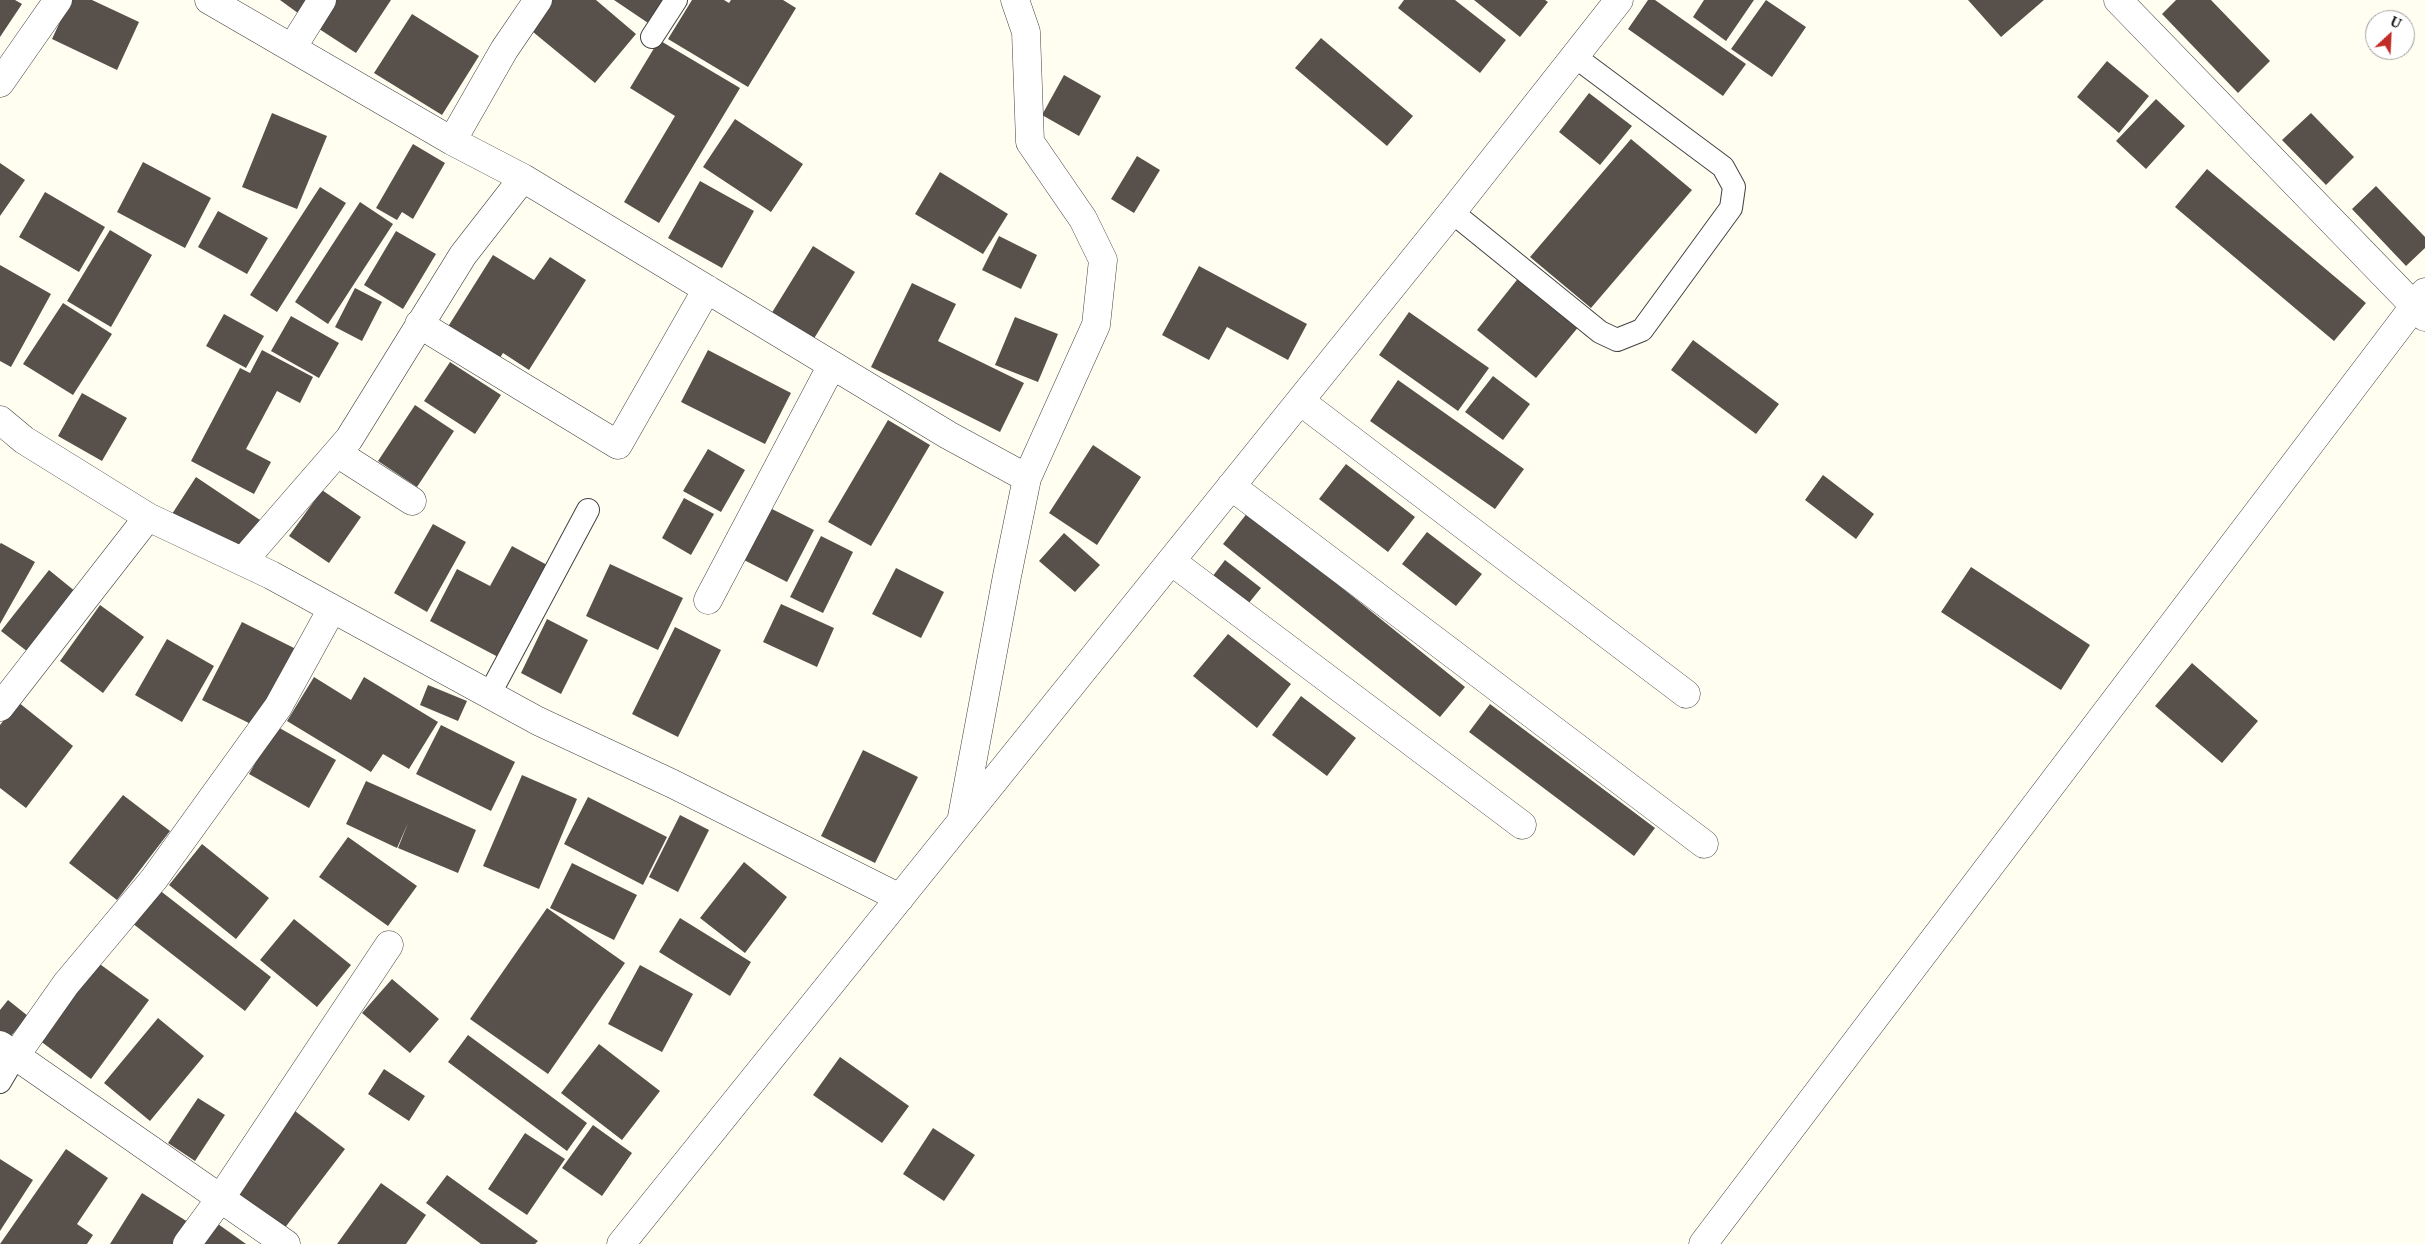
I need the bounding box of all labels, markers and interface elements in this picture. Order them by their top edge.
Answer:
north arrow [2365,10,2415,60]
text: U [2388,11,2405,33]

